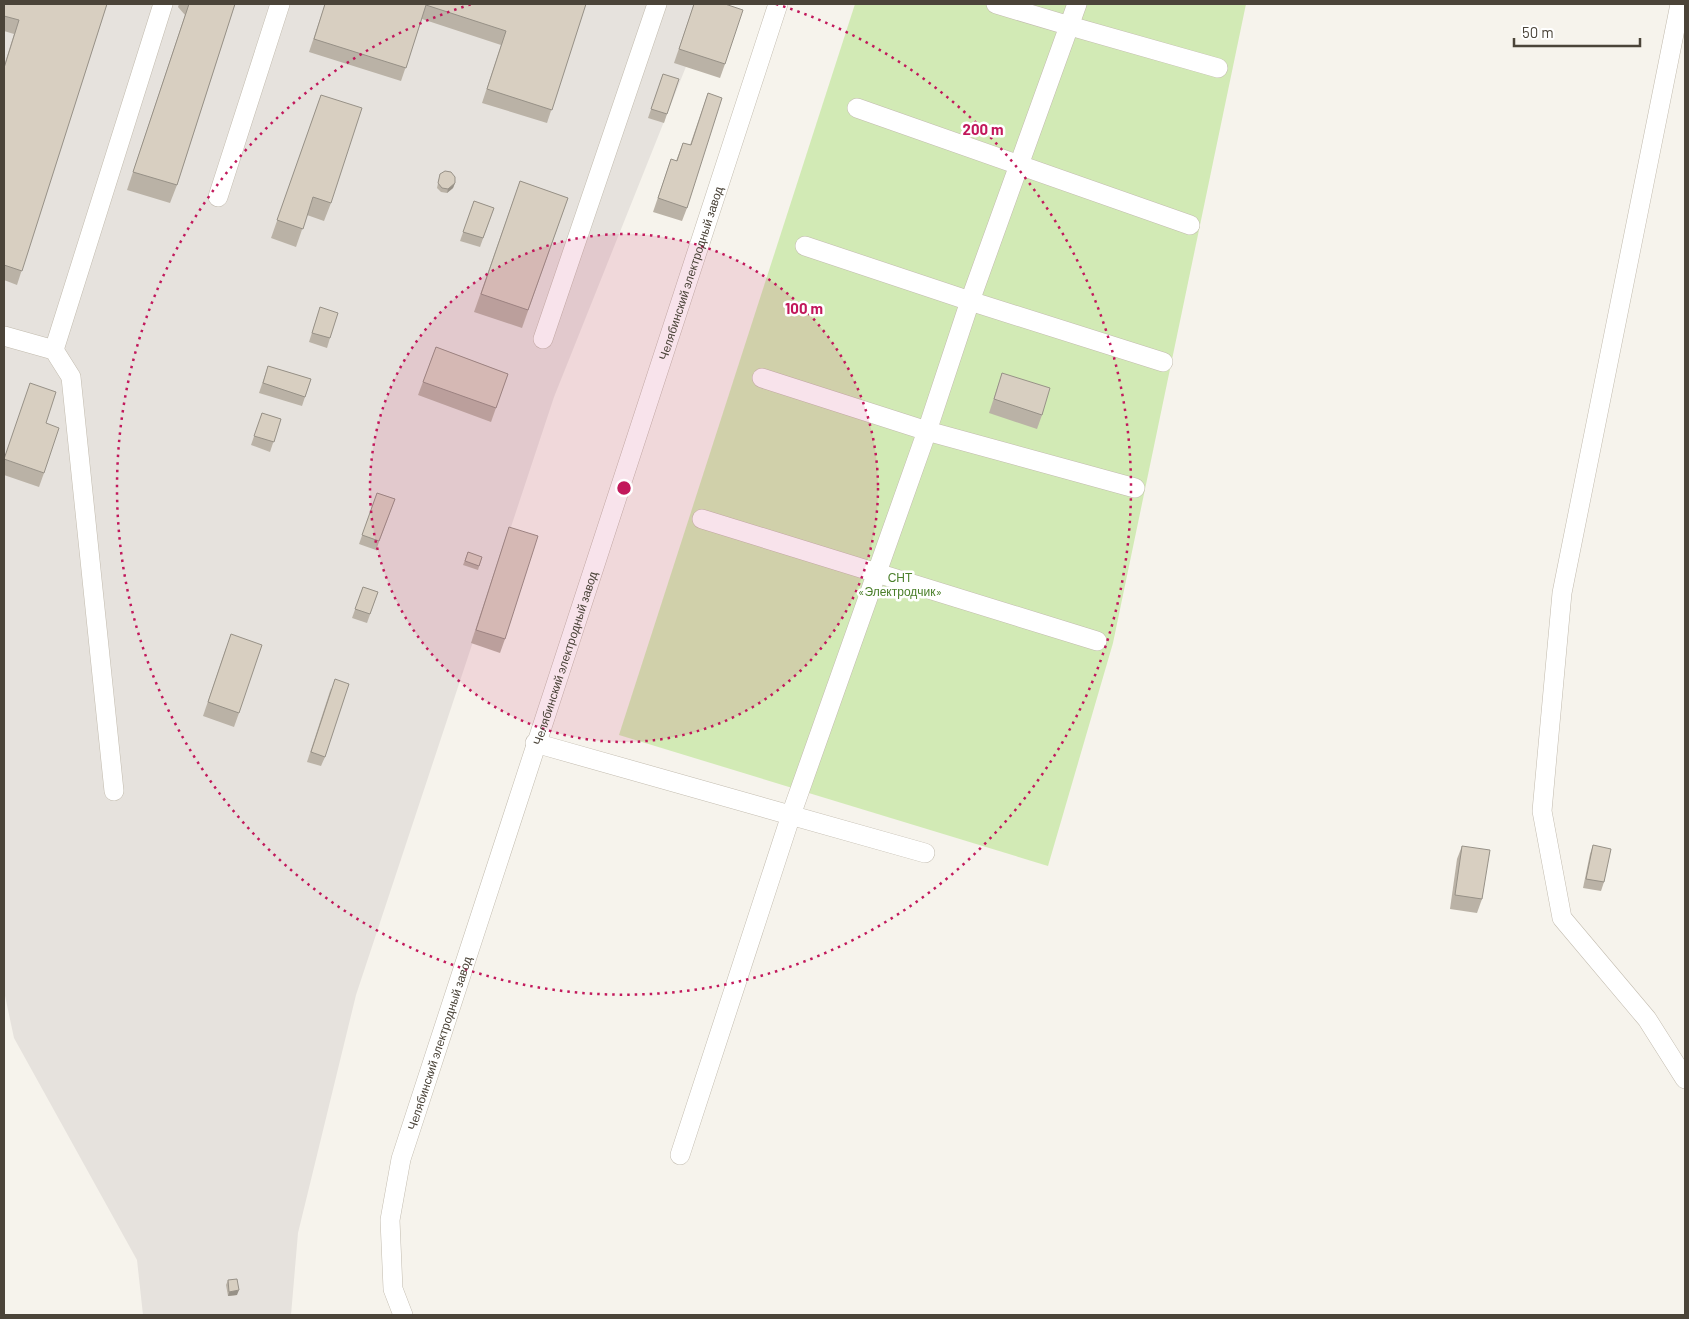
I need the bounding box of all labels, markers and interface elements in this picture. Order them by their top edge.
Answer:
scale bar [1514,15,1640,47]
text: 50 m [1522,23,1554,41]
text: 200 m [962,120,1004,138]
street label: Челябинский электродный завод [655,184,726,362]
text: 100 m [785,299,823,317]
centre of rings [615,479,633,497]
street label: Челябинский электродный завод [530,569,600,747]
park label: СНТ «Электродчик» [858,570,942,599]
street label: Челябинский электродный завод [404,954,475,1132]

